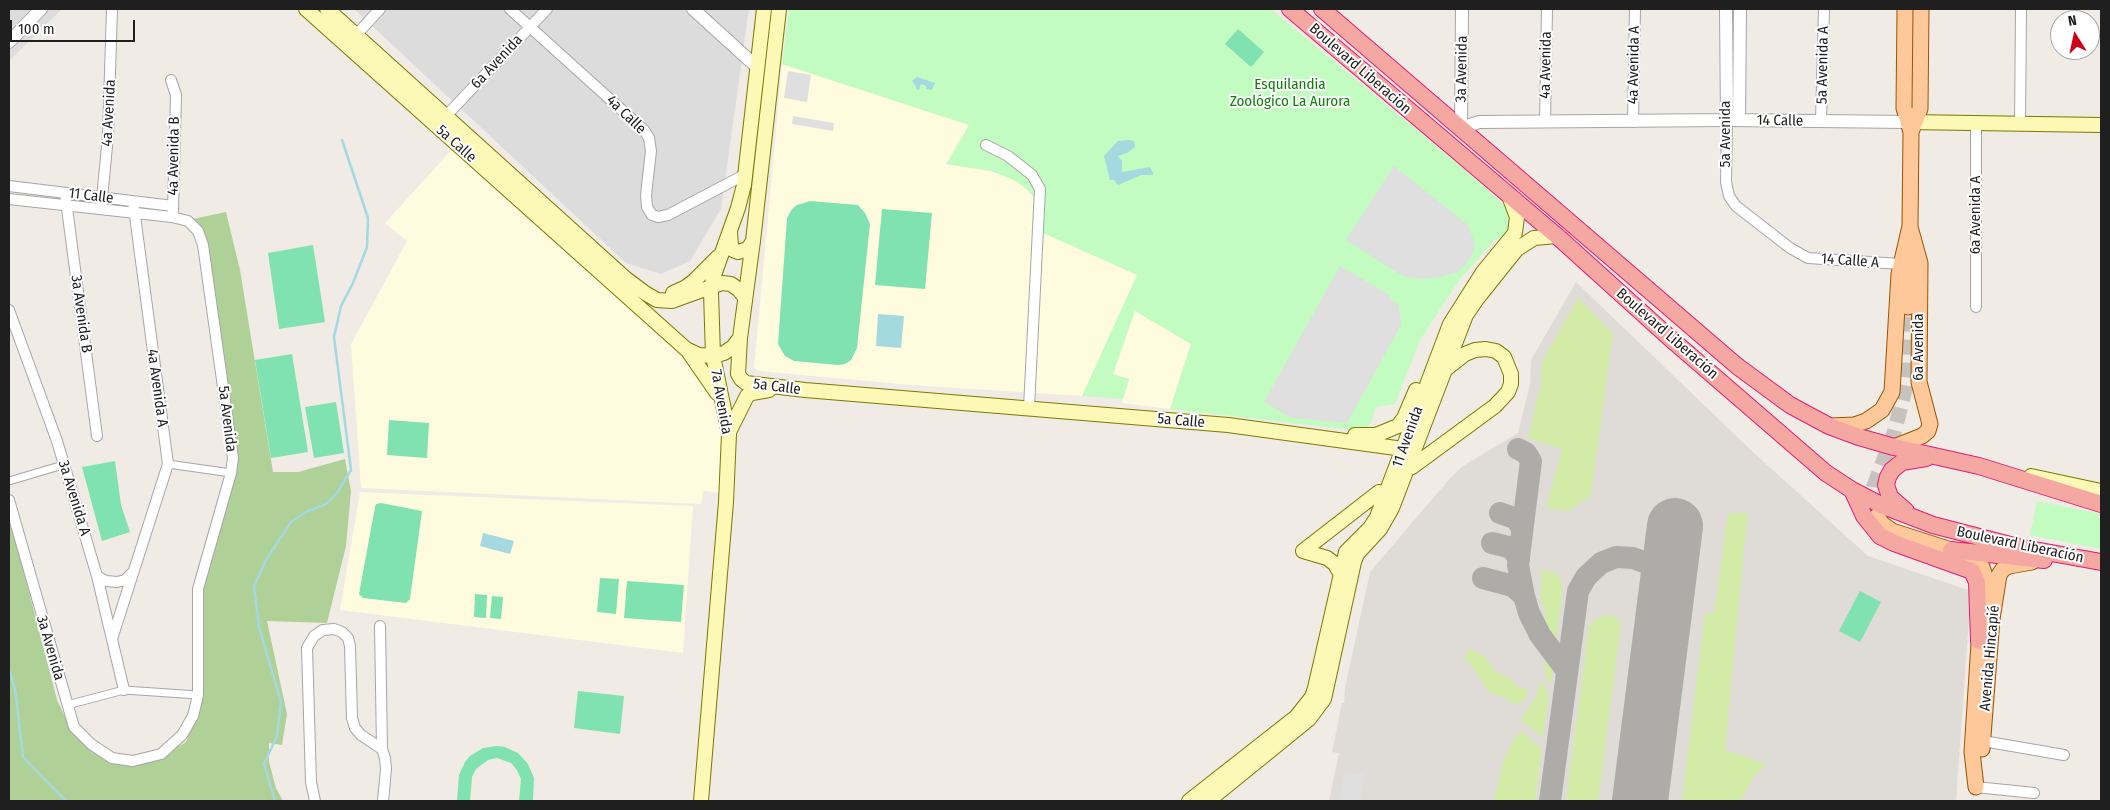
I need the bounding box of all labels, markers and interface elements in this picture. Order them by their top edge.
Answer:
scale bar [12,10,138,42]
north arrow [2050,10,2100,60]
text: N [2067,12,2078,30]
text: 100 m [18,20,55,38]
street label: Boulevard Liberación [1305,20,1415,118]
street label: 4a Avenida A [1624,26,1644,104]
street label: 5a Avenida A [1813,26,1833,104]
street label: 6a Avenida [467,31,527,93]
street label: 4a Avenida [1536,31,1556,99]
street label: 3a Avenida [1452,36,1472,102]
park label: Esquilandia Zoológico La Aurora [1230,76,1350,111]
street label: 4a Avenida [98,79,120,147]
street label: 4a Calle [602,92,650,138]
street label: 5a Avenida [1717,101,1735,167]
street label: 14 Calle [1757,112,1803,130]
street label: 4a Avenida B [164,116,184,196]
street label: 5a Calle [432,121,480,167]
street label: 6a Avenida A [1967,176,1985,254]
street label: 11 Calle [68,184,114,208]
street label: 14 Calle A [1820,250,1880,272]
street label: 3a Avenida B [67,274,95,354]
street label: Boulevard Liberación [1612,285,1722,383]
street label: 6a Avenida [1910,313,1928,381]
street label: 4a Avenida A [143,348,171,428]
street label: 7a Avenida [706,368,736,436]
street label: 5a Calle [752,375,802,399]
street label: 5a Avenida [214,385,240,453]
street label: 11 Avenida [1389,404,1427,470]
street label: 5a Calle [1156,410,1206,432]
street label: 3a Avenida A [54,458,94,538]
street label: Boulevard Liberación [1955,523,2085,567]
street label: Avenida Hincapié [1976,604,2004,712]
street label: 3a Avenida [32,613,68,683]

